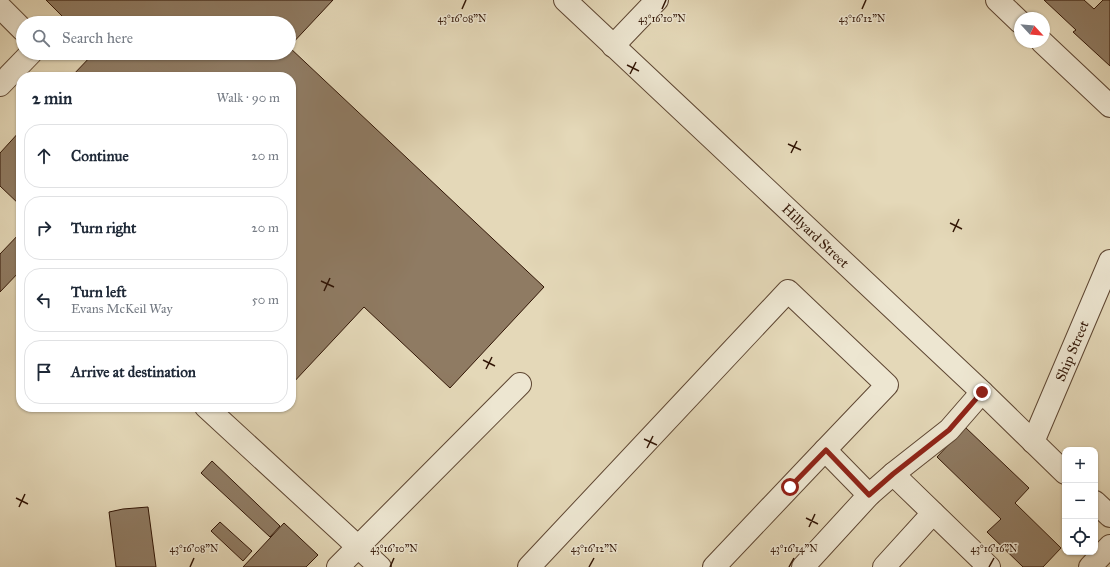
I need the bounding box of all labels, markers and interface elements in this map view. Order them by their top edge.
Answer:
north arrow [1014,12,1050,48]
text: 43°16'08"N [437,13,487,25]
text: 43°16'10"N [638,13,686,25]
text: 43°16'12"N [839,13,886,25]
search box [16,16,296,60]
icon: search [30,27,52,49]
text: Search here [62,29,133,47]
text: 2 min [32,88,72,109]
text: Walk · 90 m [217,90,280,106]
icon: ahead [33,145,55,167]
text: Continue [71,147,129,165]
text: 20 m [251,148,279,164]
street label: Hillyard Street [779,200,853,271]
icon: right [33,217,55,239]
text: Turn right [71,219,136,237]
text: 20 m [251,220,279,236]
text: Turn left [71,283,127,301]
icon: left [33,289,55,311]
text: 50 m [252,292,279,308]
text: Evans McKeil Way [71,301,173,317]
street label: Ship Street [1051,318,1092,384]
icon: arrive [33,361,55,383]
text: Arrive at destination [71,363,196,381]
route end [973,383,991,401]
map controls [1062,447,1098,555]
button: + [1062,447,1098,483]
route start [781,478,799,496]
button: − [1062,483,1098,519]
button: locate [1062,519,1098,555]
text: 43°16'08"N [169,543,219,555]
text: 43°16'10"N [370,543,418,555]
text: 43°16'12"N [571,543,618,555]
text: 43°16'14"N [770,543,818,555]
text: 43°16'16"N [971,543,1018,555]

